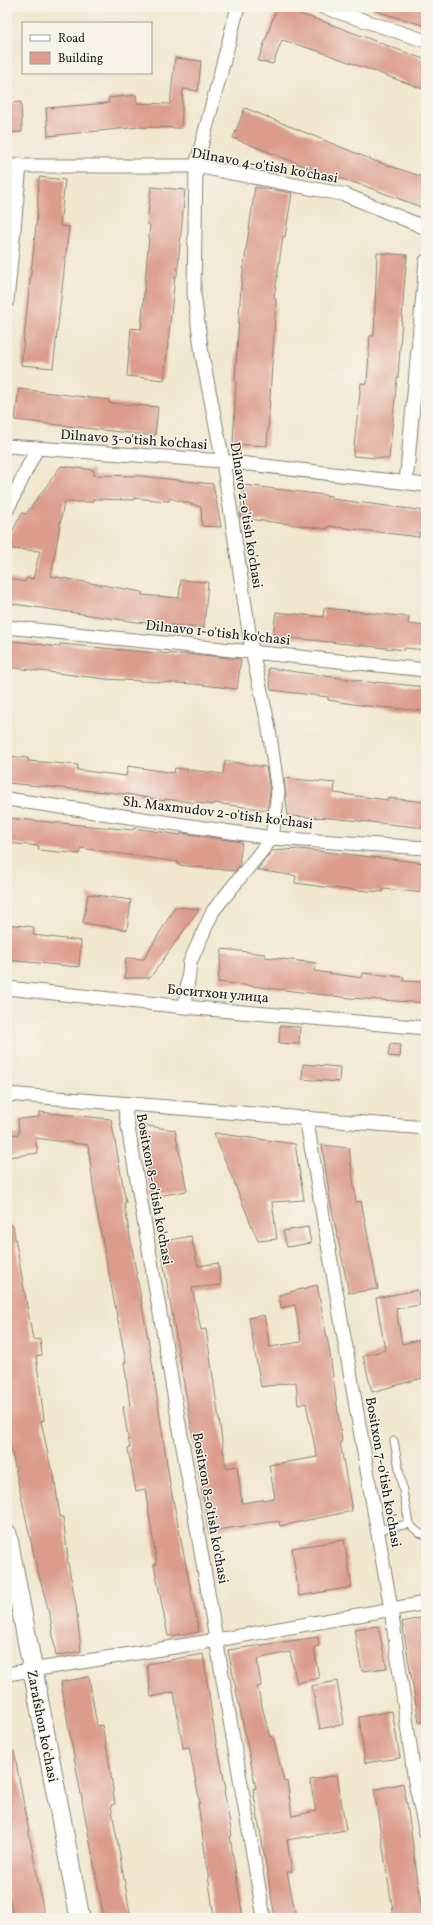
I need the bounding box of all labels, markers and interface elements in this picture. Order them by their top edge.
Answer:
legend [22,22,152,74]
text: Road [58,31,85,47]
text: Building [58,51,103,67]
street label: Dilnavo 4-o'tish ko'chasi [190,144,339,189]
street label: Dilnavo 3-o'tish ko'chasi [60,426,208,455]
street label: Dilnavo 2-o'tish ko'chasi [225,441,266,590]
street label: Dilnavo 1-o'tish ko'chasi [144,616,291,651]
street label: Sh. Maxmudov 2-o'tish ko'chasi [122,792,314,835]
street label: Боситхон улица [166,981,270,1008]
street label: Bositxon 8-o'tish ko'chasi [131,1112,176,1266]
street label: Bositxon 7-o'tish ko'chasi [360,1395,405,1549]
street label: Bositxon 8-o'tish ko'chasi [187,1431,232,1585]
street label: Zarafshon ko'chasi [21,1668,62,1784]

